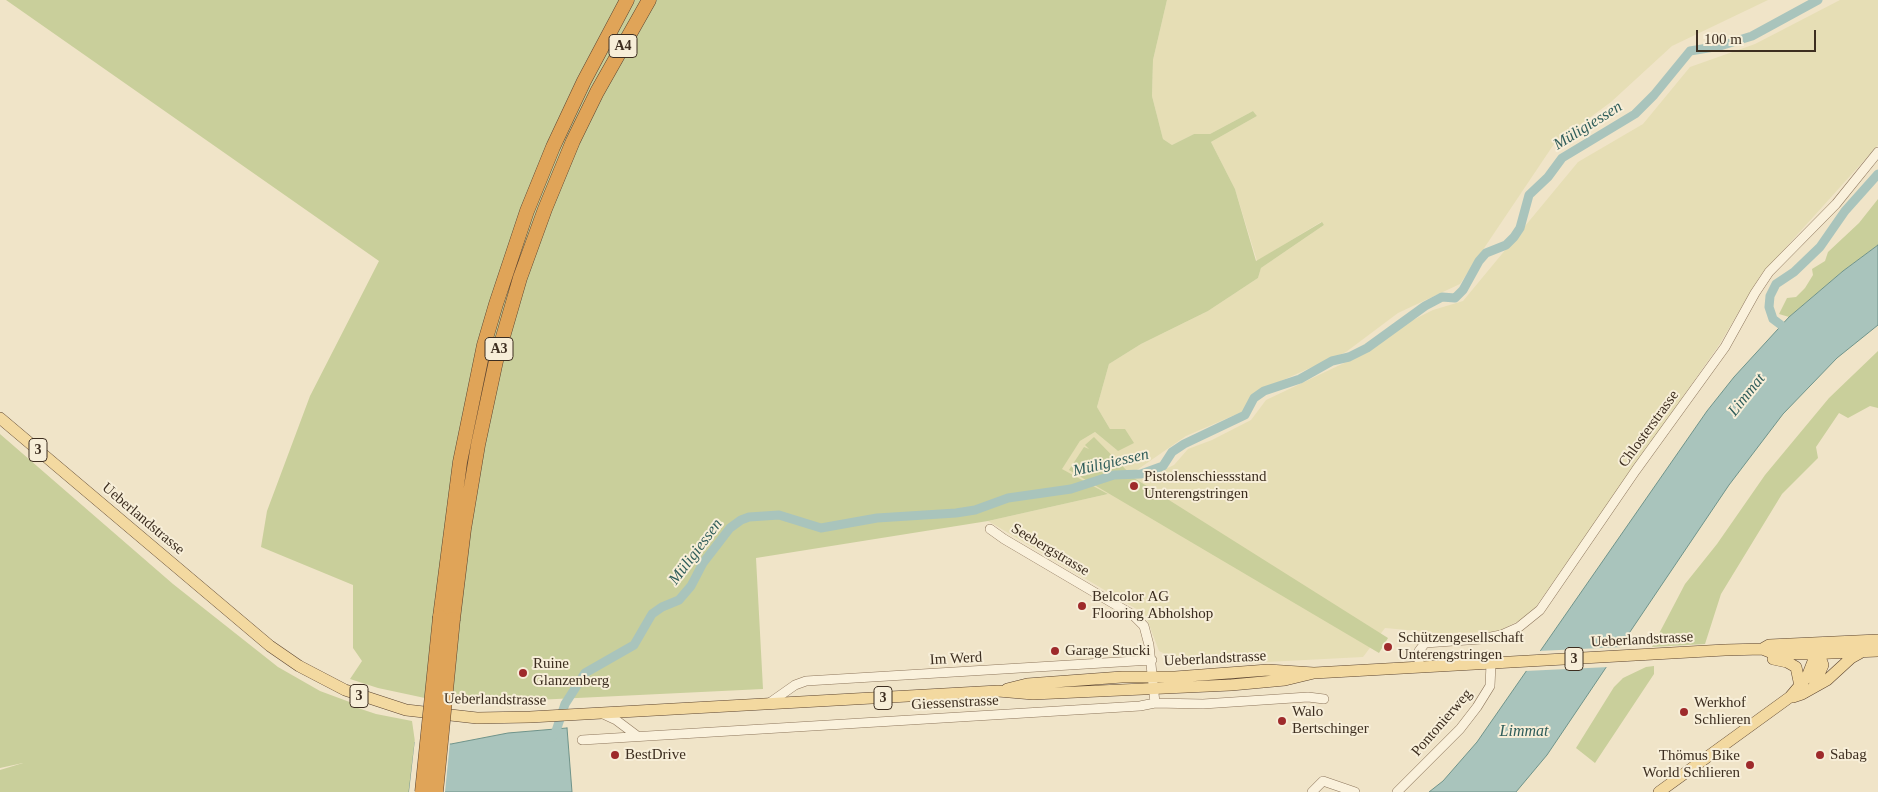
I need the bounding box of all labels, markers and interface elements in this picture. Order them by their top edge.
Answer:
scale bar [1698,20,1818,52]
text: 100 m [1704,31,1742,47]
road number: A4 [609,34,637,58]
water label: Müligiessen [1550,97,1626,155]
road number: A3 [485,338,513,360]
water label: Limmat [1724,370,1770,420]
street label: Chlosterstrasse [1615,387,1683,471]
road number: 3 [29,438,47,462]
water label: Müligiessen [1071,445,1151,481]
place label: Pistolenschiessstand Unterengstringen [1144,468,1266,503]
street label: Ueberlandstrasse [98,479,188,559]
marker: Pistolenschiessstand Unterengstringen [1128,480,1140,492]
water label: Müligiessen [665,515,727,589]
street label: Seebergstrasse [1008,520,1092,580]
place label: Belcolor AG Flooring Abholshop [1092,588,1213,623]
marker: Belcolor AG Flooring Abholshop [1076,600,1088,612]
street label: Ueberlandstrasse [1590,628,1694,652]
place label: Schützengesellschaft Unterengstringen [1398,629,1524,664]
marker: Schützengesellschaft Unterengstringen [1382,641,1394,653]
place label: Garage Stucki [1065,642,1150,660]
marker: Garage Stucki [1049,645,1061,657]
street label: Ueberlandstrasse [1163,647,1267,671]
road number: 3 [1565,648,1583,671]
street label: Im Werd [929,649,983,669]
place label: Ruine Glanzenberg [533,655,609,690]
marker: Ruine Glanzenberg [517,667,529,679]
road number: 3 [350,684,368,708]
road number: 3 [874,686,892,710]
street label: Pontonierweg [1408,686,1476,760]
street label: Ueberlandstrasse [444,690,546,710]
street label: Giessenstrasse [911,692,999,714]
place label: Werkhof Schlieren [1694,694,1751,729]
place label: Walo Bertschinger [1292,703,1369,738]
marker: Werkhof Schlieren [1678,706,1690,718]
marker: Walo Bertschinger [1276,715,1288,727]
water label: Limmat [1500,722,1548,742]
place label: BestDrive [625,746,686,764]
place label: Sabag [1830,746,1867,764]
place label: Thömus Bike World Schlieren [1642,747,1740,782]
marker: BestDrive [609,749,621,761]
marker: Sabag [1814,749,1826,761]
marker: Thömus Bike World Schlieren [1744,759,1756,771]

